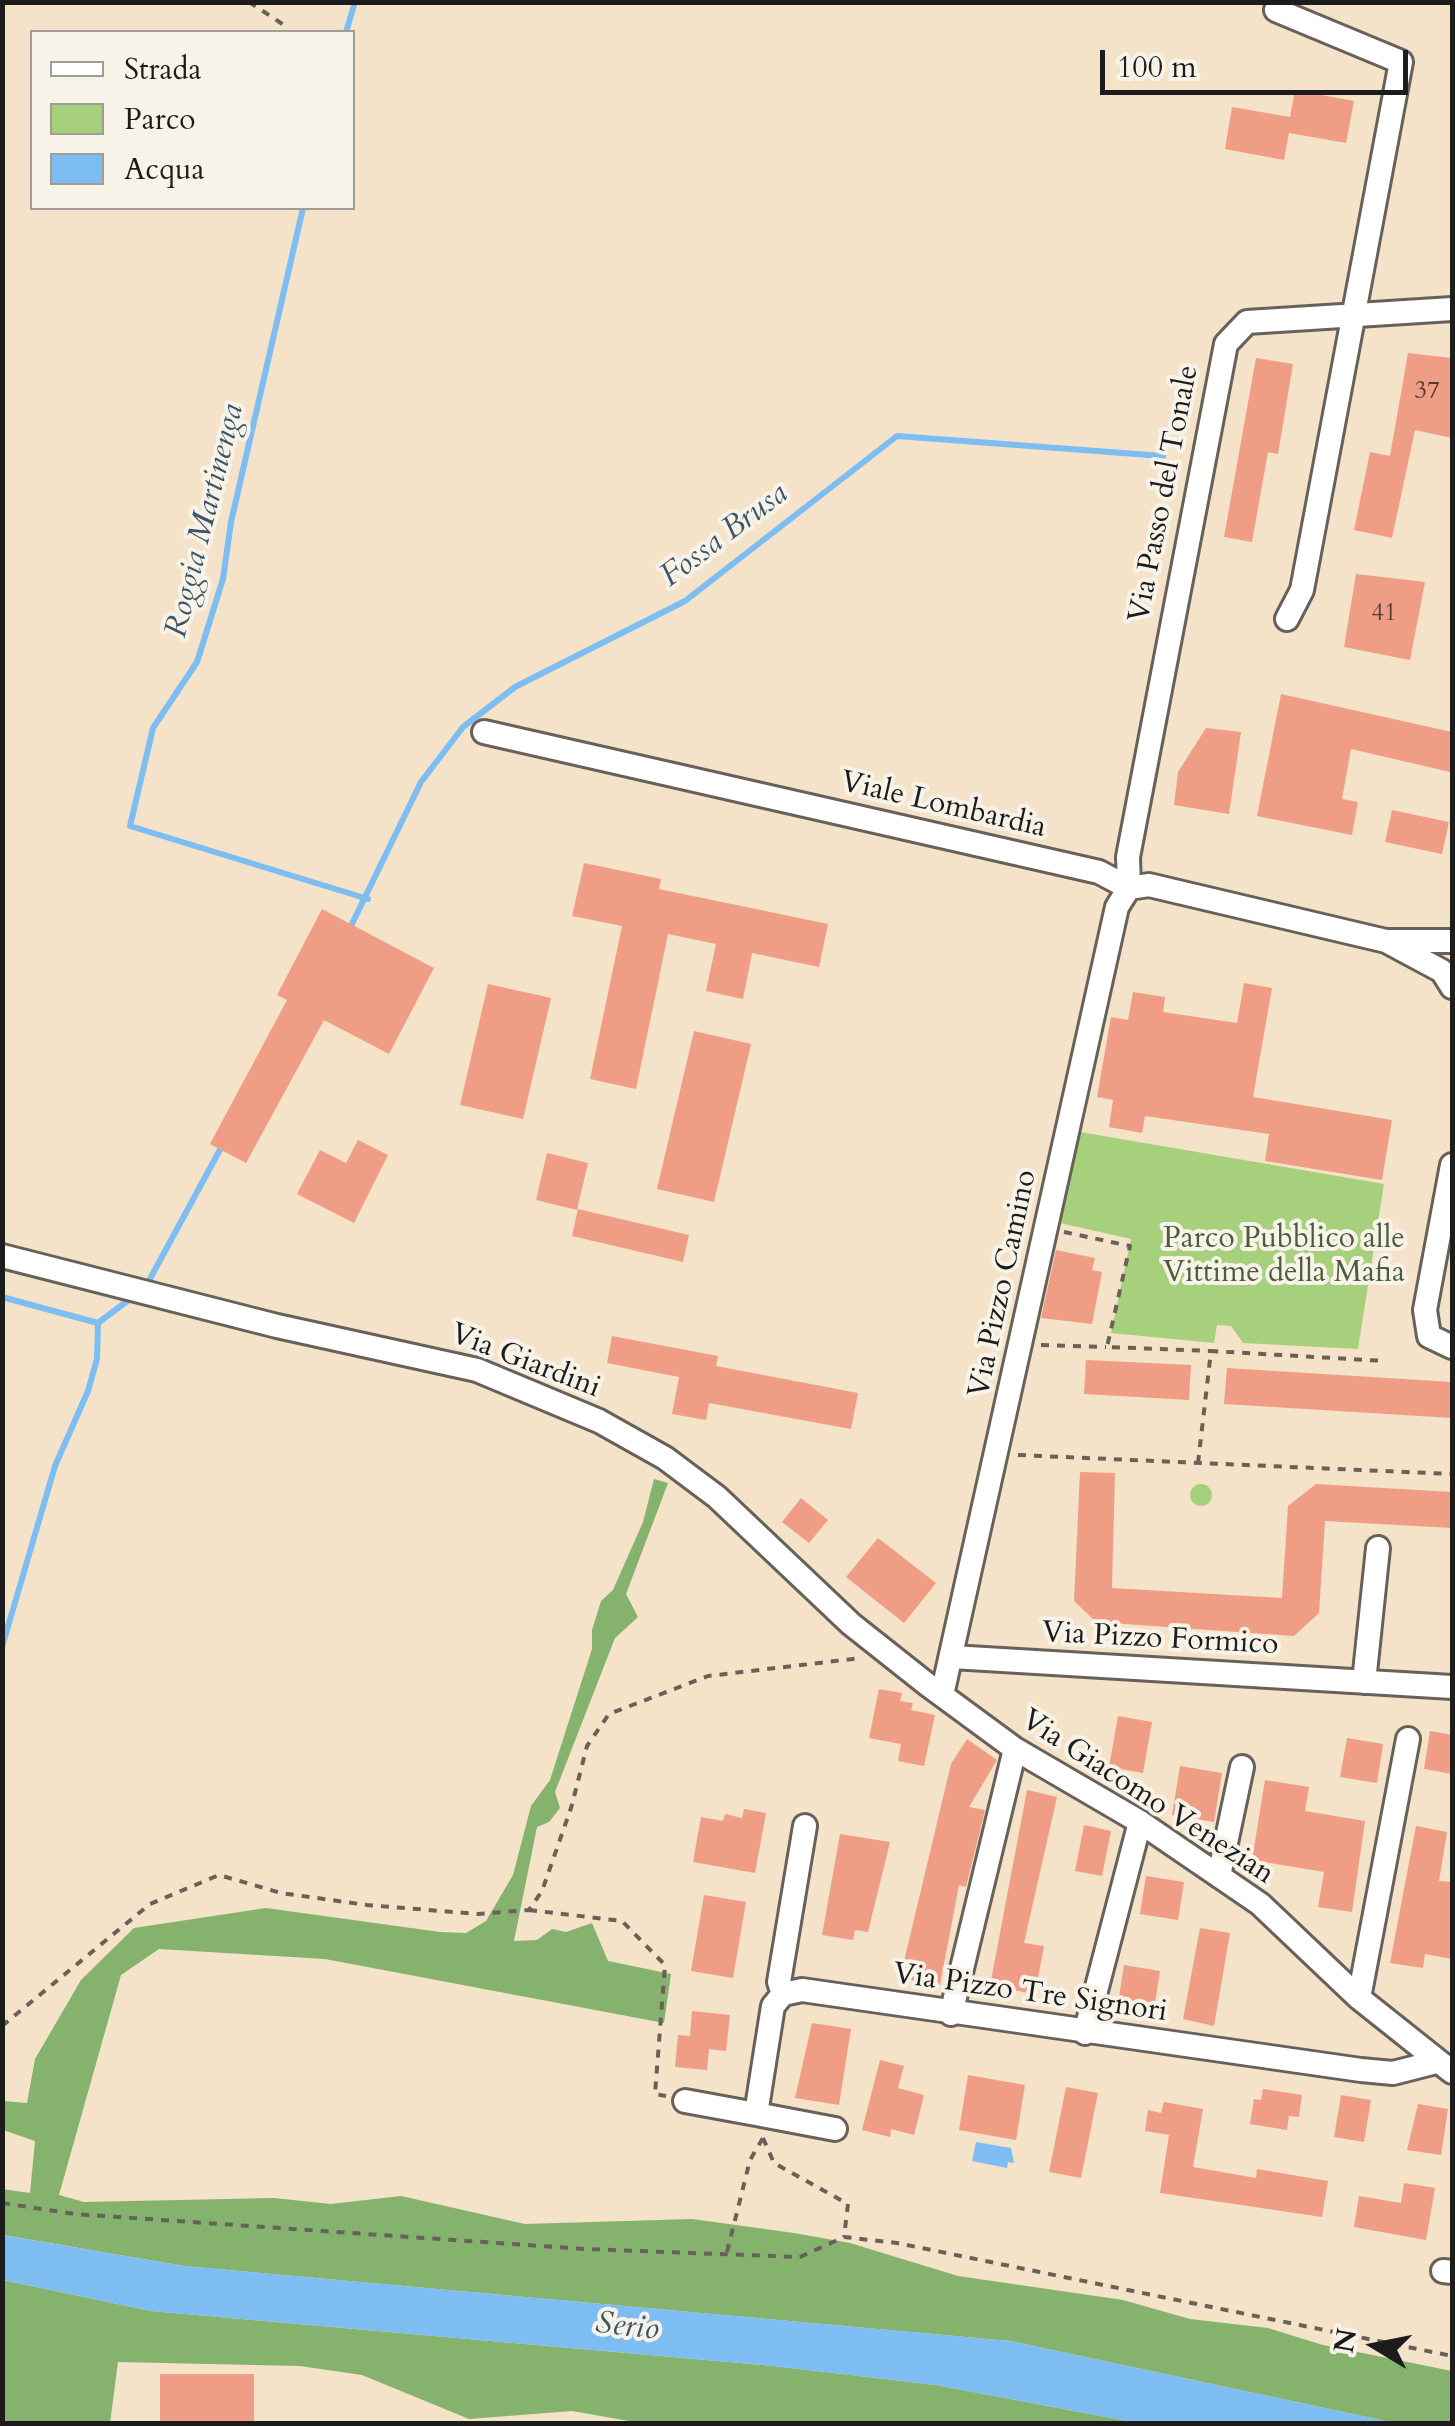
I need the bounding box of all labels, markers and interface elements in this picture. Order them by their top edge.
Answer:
legend [30,30,355,210]
scale bar [1105,30,1412,92]
text: 100 m [1117,47,1197,88]
text: Strada [124,49,201,90]
text: Parco [124,99,196,140]
text: Acqua [124,149,205,190]
street label: Via Passo del Tonale [1122,362,1208,626]
house number: 37 [1414,377,1440,407]
water label: Roggia Martinenga [158,400,254,642]
water label: Fossa Brusa [654,476,796,596]
house number: 41 [1371,599,1397,629]
street label: Viale Lombardia [837,765,1049,847]
street label: Via Pizzo Camino [962,1167,1046,1401]
park label: Parco Pubblico alle Vittime della Mafia [1163,1222,1405,1292]
street label: Via Giardini [445,1317,605,1407]
street label: Via Pizzo Formico [1041,1616,1279,1664]
street label: Via Giacomo Venezian [1014,1703,1280,1893]
street label: Via Pizzo Tre Signori [891,1957,1169,2031]
north arrow [1325,2296,1425,2396]
water label: Serio [593,2306,661,2350]
text: N [1325,2326,1366,2356]

